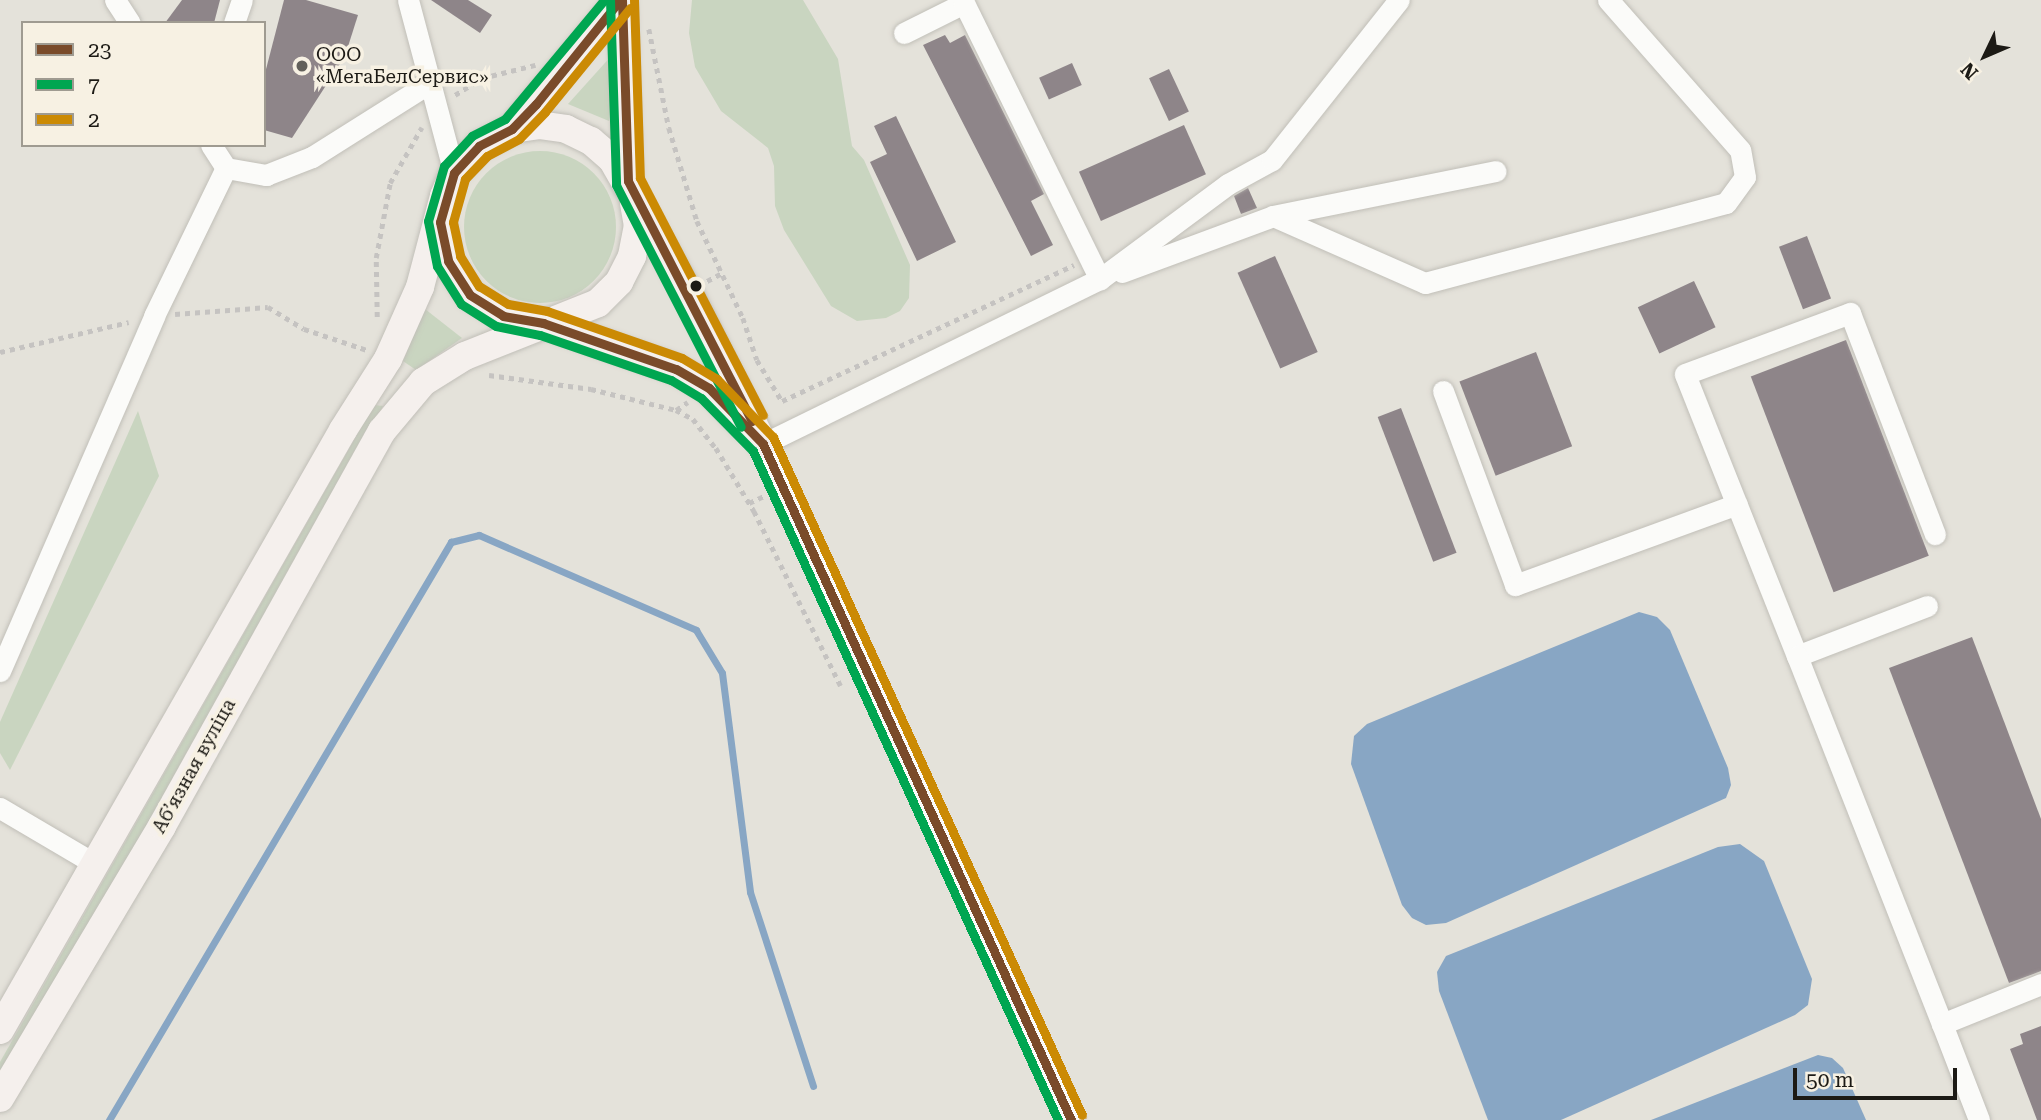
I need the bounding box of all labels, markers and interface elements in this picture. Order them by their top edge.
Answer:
legend [21,21,266,147]
north arrow [1950,21,2020,91]
text: 23 [88,38,112,62]
place label: ООО «МегаБелСервис» [316,44,488,88]
marker: ООО «МегаБелСервис» [294,58,310,74]
text: N [1956,58,1983,84]
text: 7 [88,73,100,97]
text: 2 [88,108,100,132]
unlabelled marker [689,279,703,293]
street label: Абʼязная вуліца [148,695,240,837]
scale bar [1796,1054,1960,1098]
text: 50 m [1806,1068,1854,1092]

